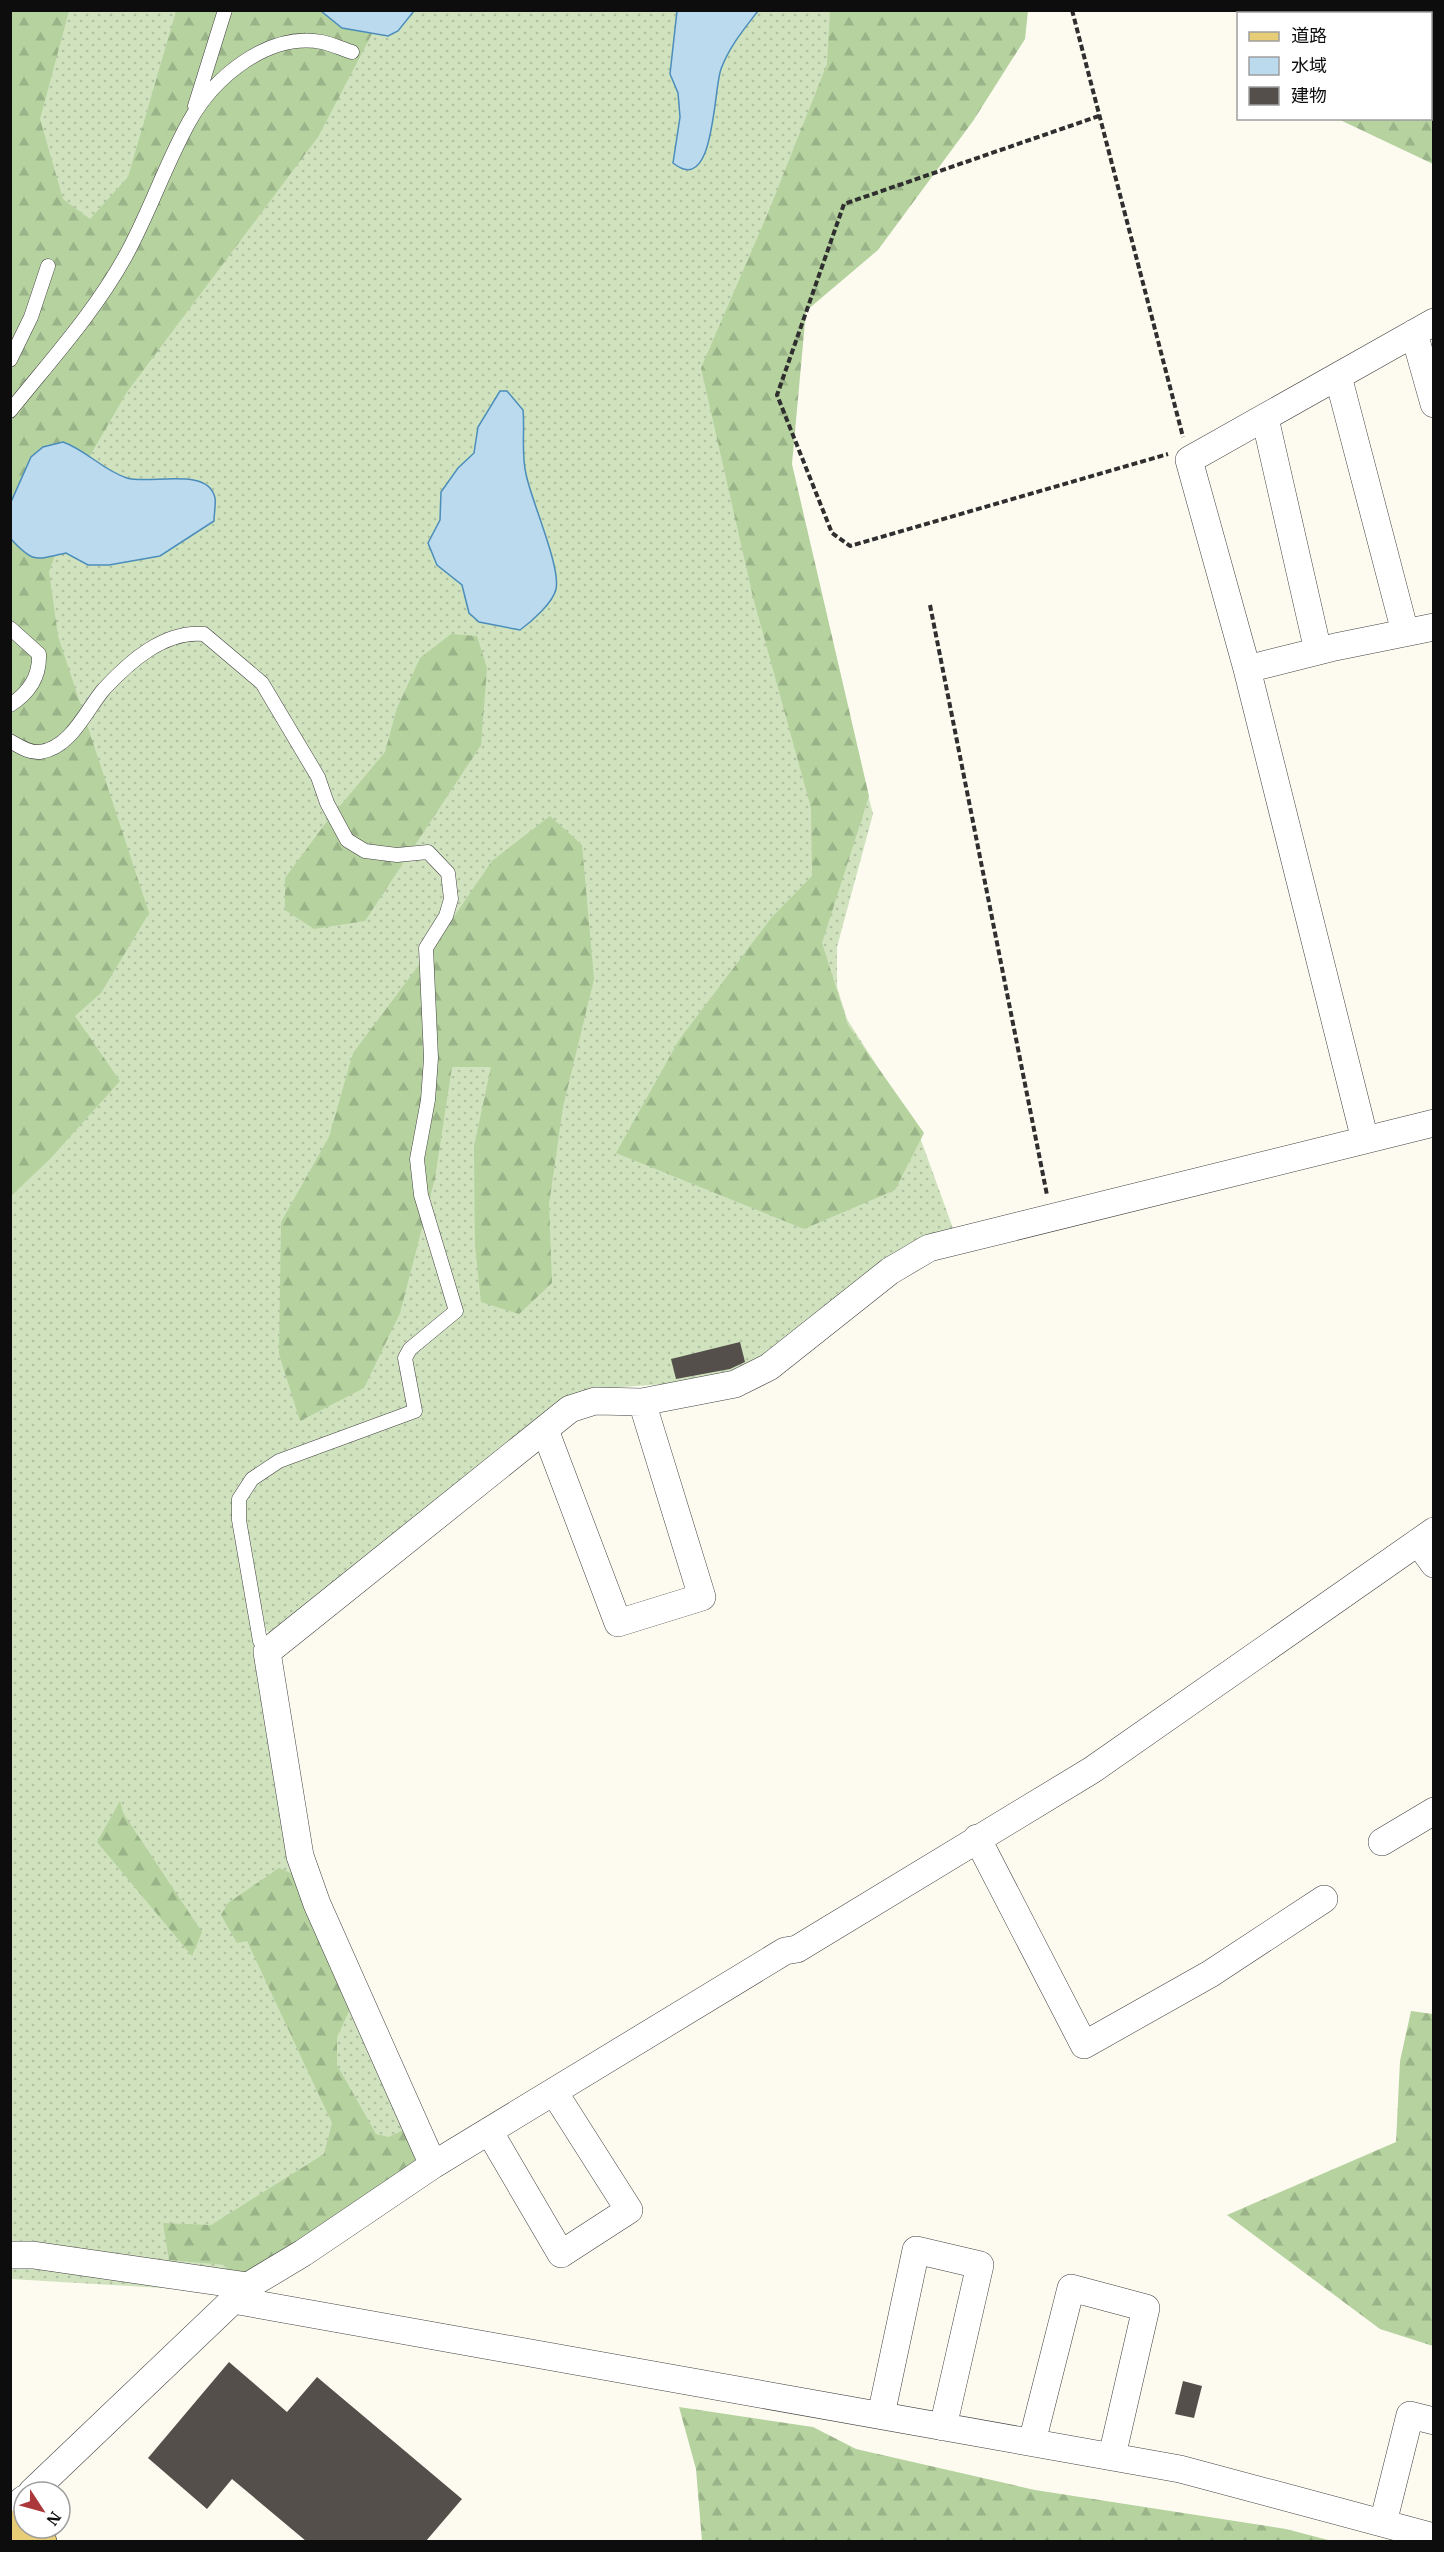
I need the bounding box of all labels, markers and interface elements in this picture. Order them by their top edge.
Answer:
legend [1237,12,1432,120]
text: 道路 [1291,24,1327,47]
text: 水域 [1291,54,1327,77]
text: 建物 [1291,84,1327,107]
north arrow [12,2480,72,2540]
text: N [42,2508,66,2530]

